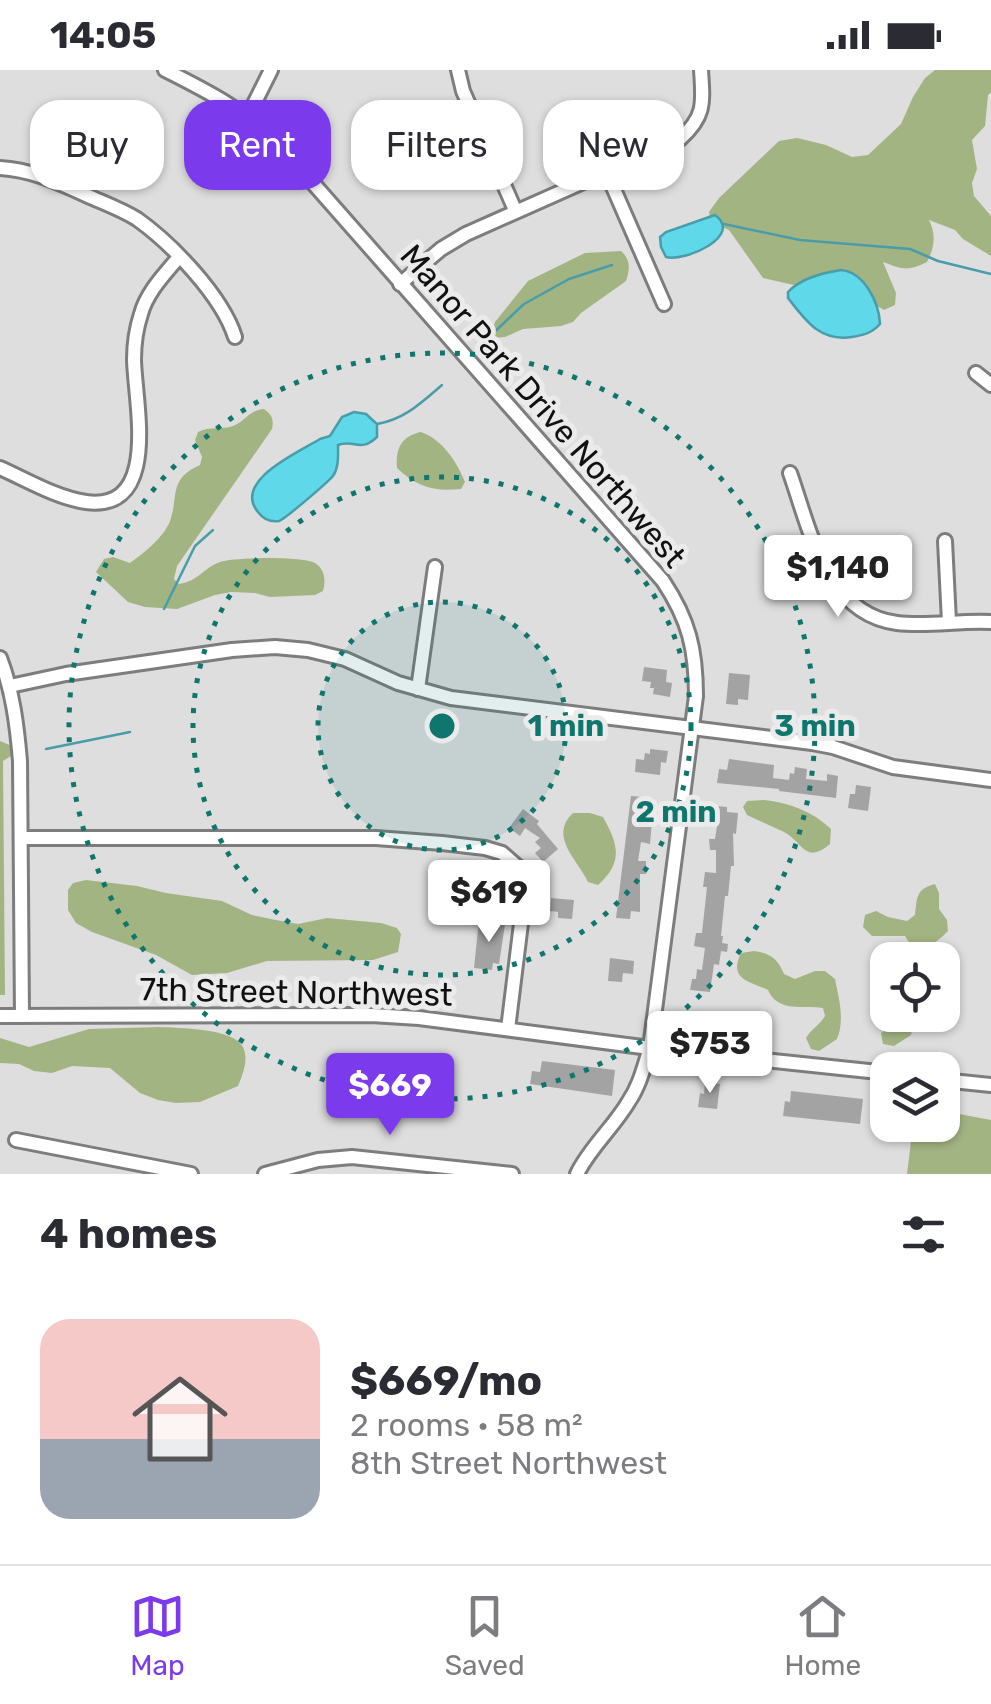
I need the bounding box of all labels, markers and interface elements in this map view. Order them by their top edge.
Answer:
text: 14:05 [50,12,156,58]
chip: Buy [30,100,164,190]
chip: Rent [184,100,331,190]
chip: Filters [351,100,523,190]
chip: New [543,100,684,190]
street label: Manor Park Drive Northwest [392,237,694,575]
pin: $1,140 [757,535,919,620]
text: $1,140 [786,548,890,586]
centre of rings [424,708,460,744]
text: 1 min [528,708,604,744]
text: 3 min [774,708,856,744]
text: 2 min [635,794,717,830]
pin: $619 [430,860,548,945]
text: $619 [450,873,528,911]
map controls [870,942,960,1142]
button: locate [870,942,960,1032]
street label: 7th Street Northwest [139,970,453,1014]
pin: $753 [651,1011,769,1096]
text: $753 [669,1024,751,1062]
button: layers [870,1052,960,1142]
pin: $669 [331,1053,449,1138]
text: $669 [348,1066,432,1104]
icon: filters [896,1207,951,1262]
text: 4 homes [40,1209,217,1259]
text: $669/mo [350,1356,542,1406]
icon: home [120,1359,240,1479]
text: 2 rooms · 58 m² [350,1406,583,1444]
text: 8th Street Northwest [350,1444,667,1482]
tab: Map [130,1589,185,1682]
tab: Saved [445,1589,525,1682]
tab: Home [784,1589,861,1682]

